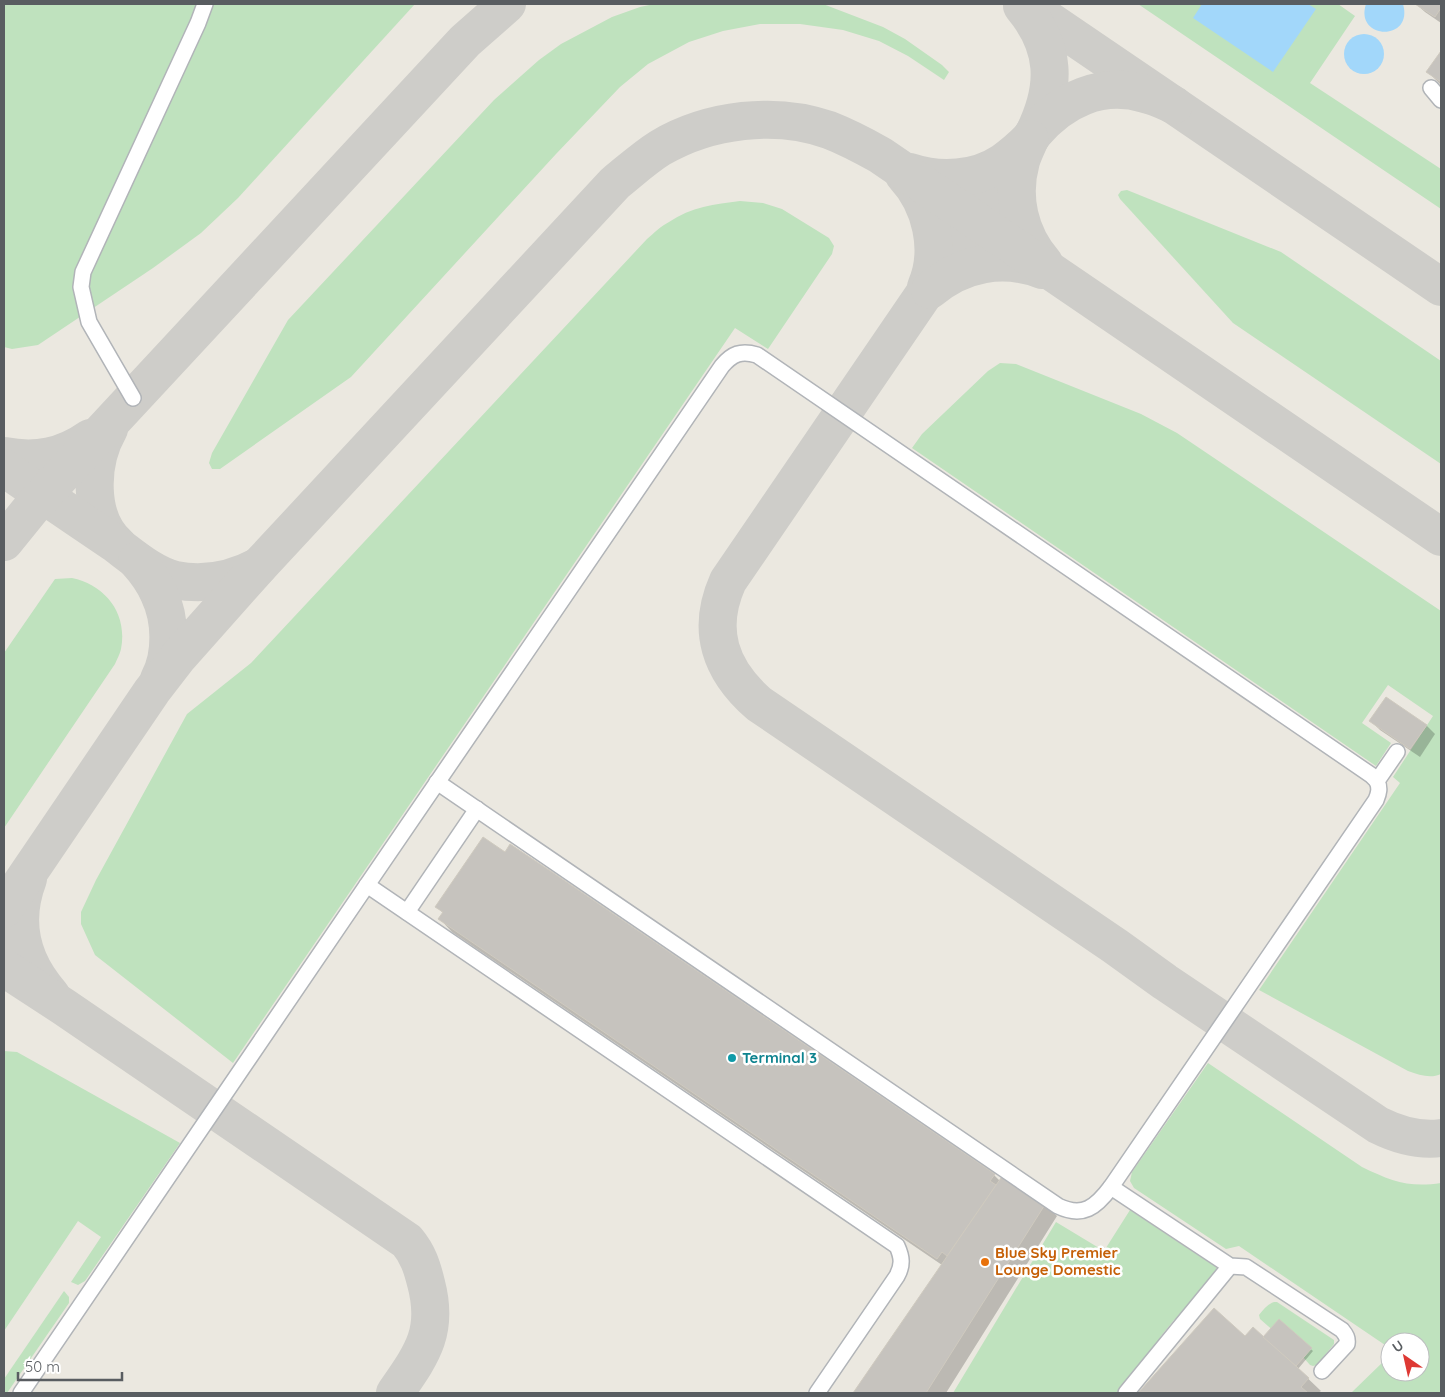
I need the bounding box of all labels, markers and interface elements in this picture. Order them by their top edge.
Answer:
place label: Terminal 3 [742,1048,817,1067]
marker: Terminal 3 [726,1052,738,1064]
place label: Blue Sky Premier Lounge Domestic [995,1243,1121,1279]
marker: Blue Sky Premier Lounge Domestic [979,1256,991,1268]
north arrow [1380,1332,1430,1382]
text: U [1389,1336,1407,1356]
scale bar [18,1350,121,1382]
text: 50 m [25,1357,60,1376]

